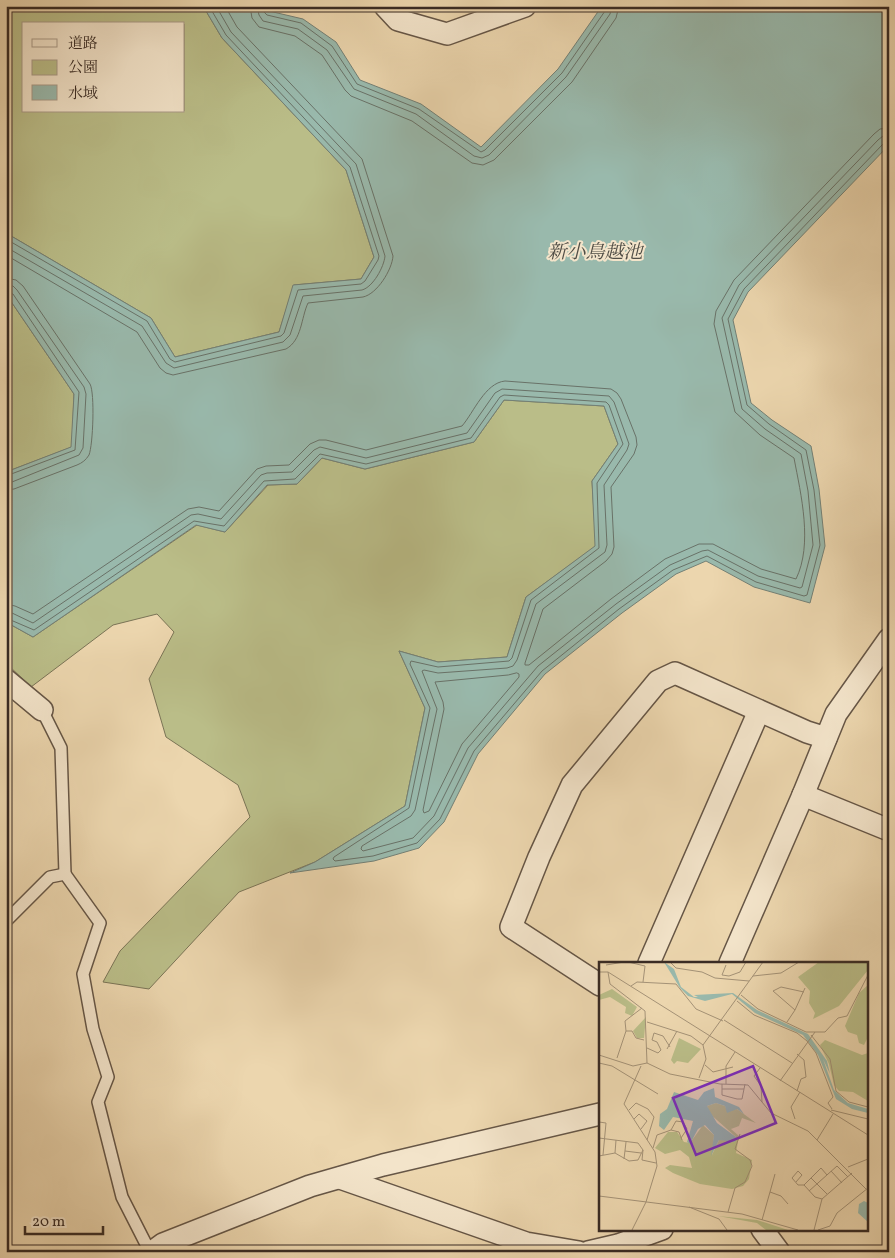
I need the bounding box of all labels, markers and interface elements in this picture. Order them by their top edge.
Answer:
legend [22,22,185,112]
text: 道路 [68,34,98,55]
text: 公園 [68,58,98,79]
text: 水域 [68,84,98,105]
water label: 新小鳥越池 [547,240,644,266]
inset map [599,962,868,1230]
scale bar [25,1203,102,1235]
text: 20 m [32,1212,65,1233]

